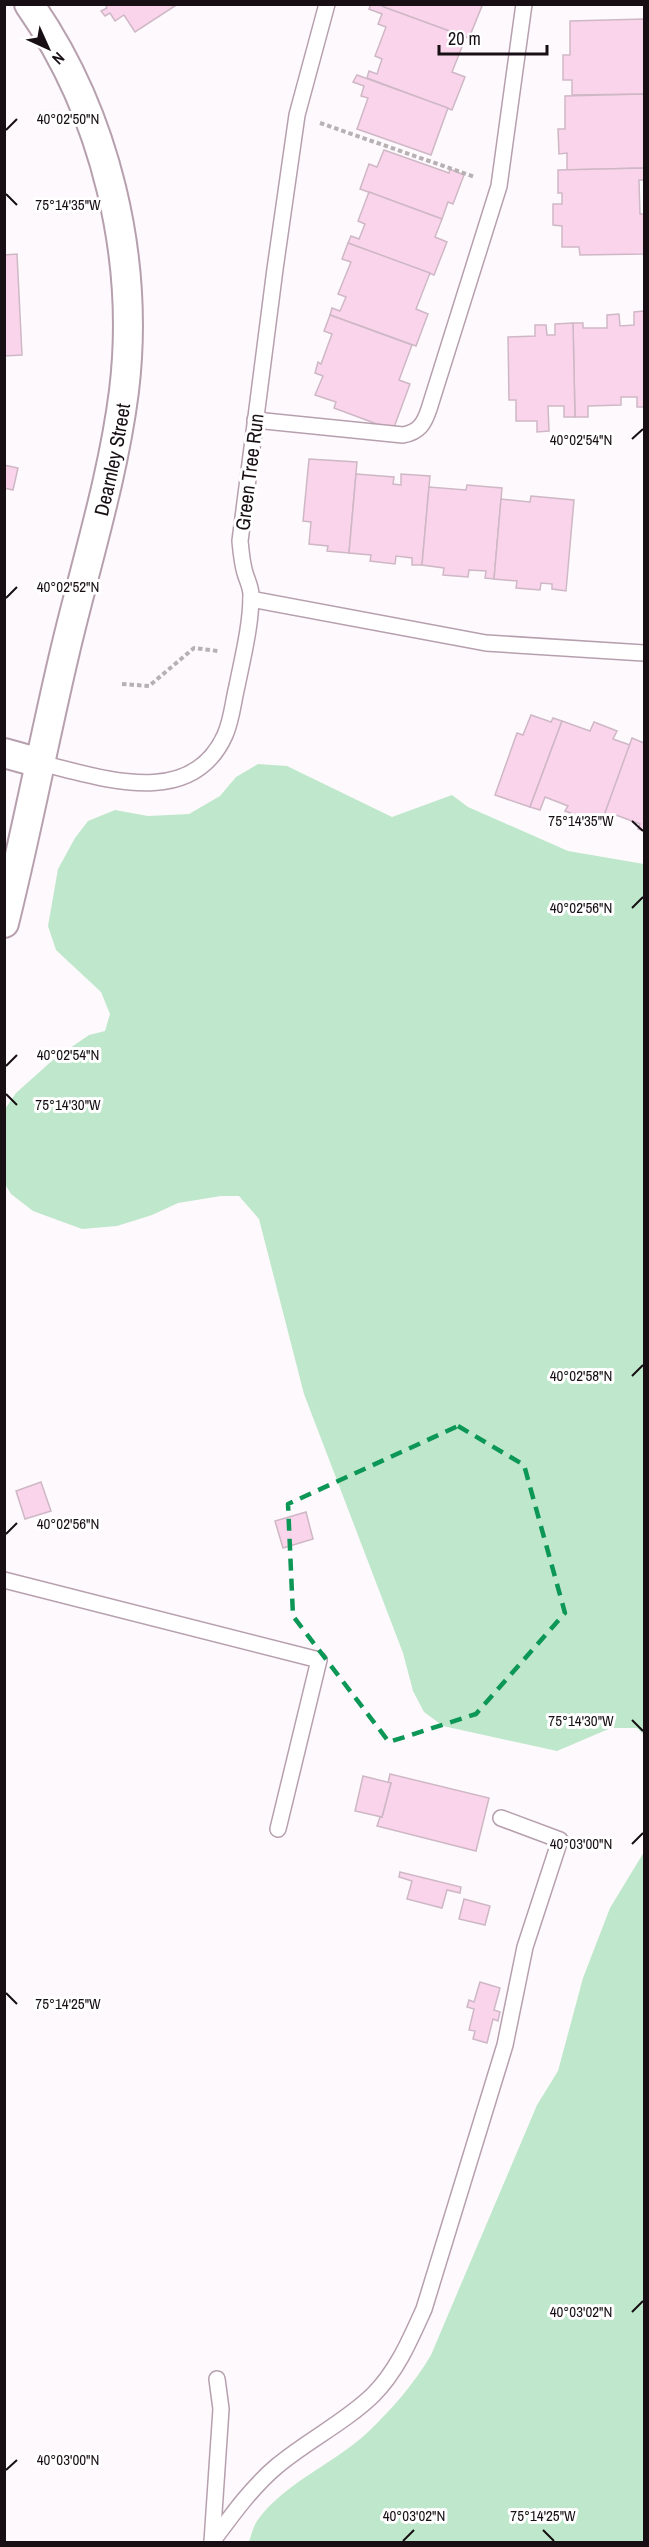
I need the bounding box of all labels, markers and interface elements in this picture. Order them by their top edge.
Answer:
north arrow [18,18,78,78]
scale bar [439,18,547,56]
text: 20 m [448,26,481,51]
text: N [47,47,70,70]
text: 40°02'50"N [37,108,99,129]
text: 75°14'35"W [35,194,101,215]
street label: Dearnley Street [87,401,136,518]
street label: Green Tree Run [228,412,270,532]
text: 40°02'54"N [550,429,612,450]
text: 40°02'52"N [37,576,99,597]
text: 75°14'35"W [548,810,614,831]
text: 40°02'56"N [550,897,612,918]
text: 40°02'54"N [37,1044,99,1065]
text: 75°14'30"W [35,1094,101,1115]
text: 40°02'58"N [550,1365,612,1386]
text: 40°02'56"N [37,1513,99,1534]
text: 75°14'30"W [548,1710,614,1731]
text: 40°03'00"N [550,1833,612,1854]
text: 75°14'25"W [35,1993,101,2014]
text: 40°03'02"N [550,2301,612,2322]
text: 40°03'00"N [37,2449,99,2470]
text: 40°03'02"N [383,2505,445,2526]
text: 75°14'25"W [510,2505,576,2526]

